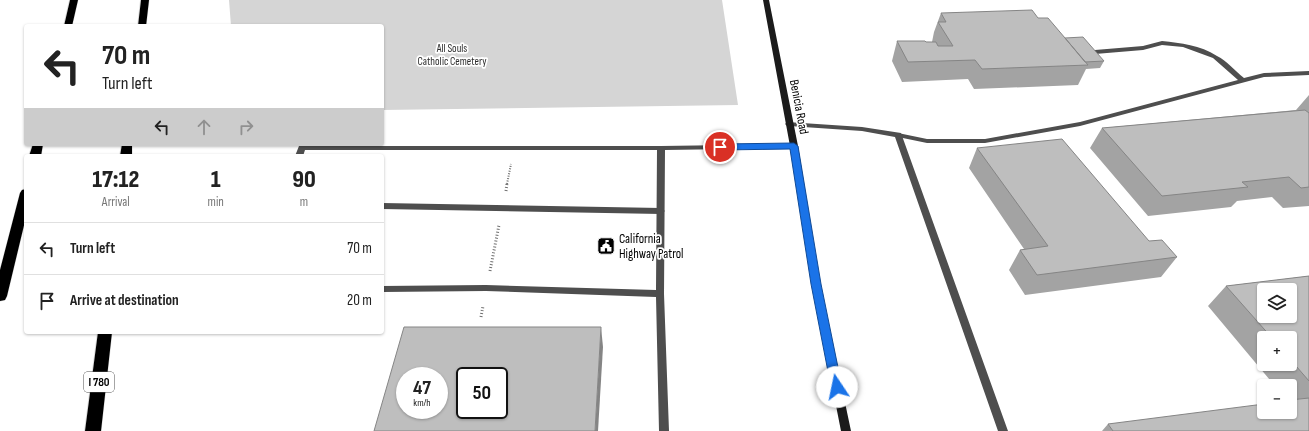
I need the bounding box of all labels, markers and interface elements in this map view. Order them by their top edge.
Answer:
text: 70 m [102,39,150,72]
icon: left [36,40,88,92]
park label: All Souls Catholic Cemetery [418,42,487,68]
text: Turn left [102,73,153,94]
street label: Benicia Road [786,78,812,136]
icon: left [151,116,173,138]
icon: ahead [193,116,215,138]
icon: right [235,116,257,138]
pin [703,130,737,164]
icon: arrive [709,136,731,158]
text: 17:12 [92,165,139,194]
text: 1 [211,165,221,194]
text: 90 [292,165,316,194]
text: Arrival [102,194,130,210]
text: min [208,194,224,210]
text: m [300,194,308,210]
place label: California Highway Patrol [619,231,684,262]
public building icon: California Highway Patrol [596,236,616,256]
icon: left [36,238,58,260]
text: Turn left [70,239,115,258]
text: 70 m [347,239,372,258]
map controls [1257,283,1297,419]
button: layers [1257,283,1297,323]
icon: arrive [36,290,58,312]
text: Arrive at destination [70,291,179,310]
text: 20 m [347,291,372,310]
button: + [1257,331,1297,371]
position arrow [816,366,858,408]
speed limit sign: 50 [456,367,508,419]
road number: I 780 [84,372,114,392]
text: 47 [413,376,431,400]
button: − [1257,379,1297,419]
text: km/h [413,397,431,409]

